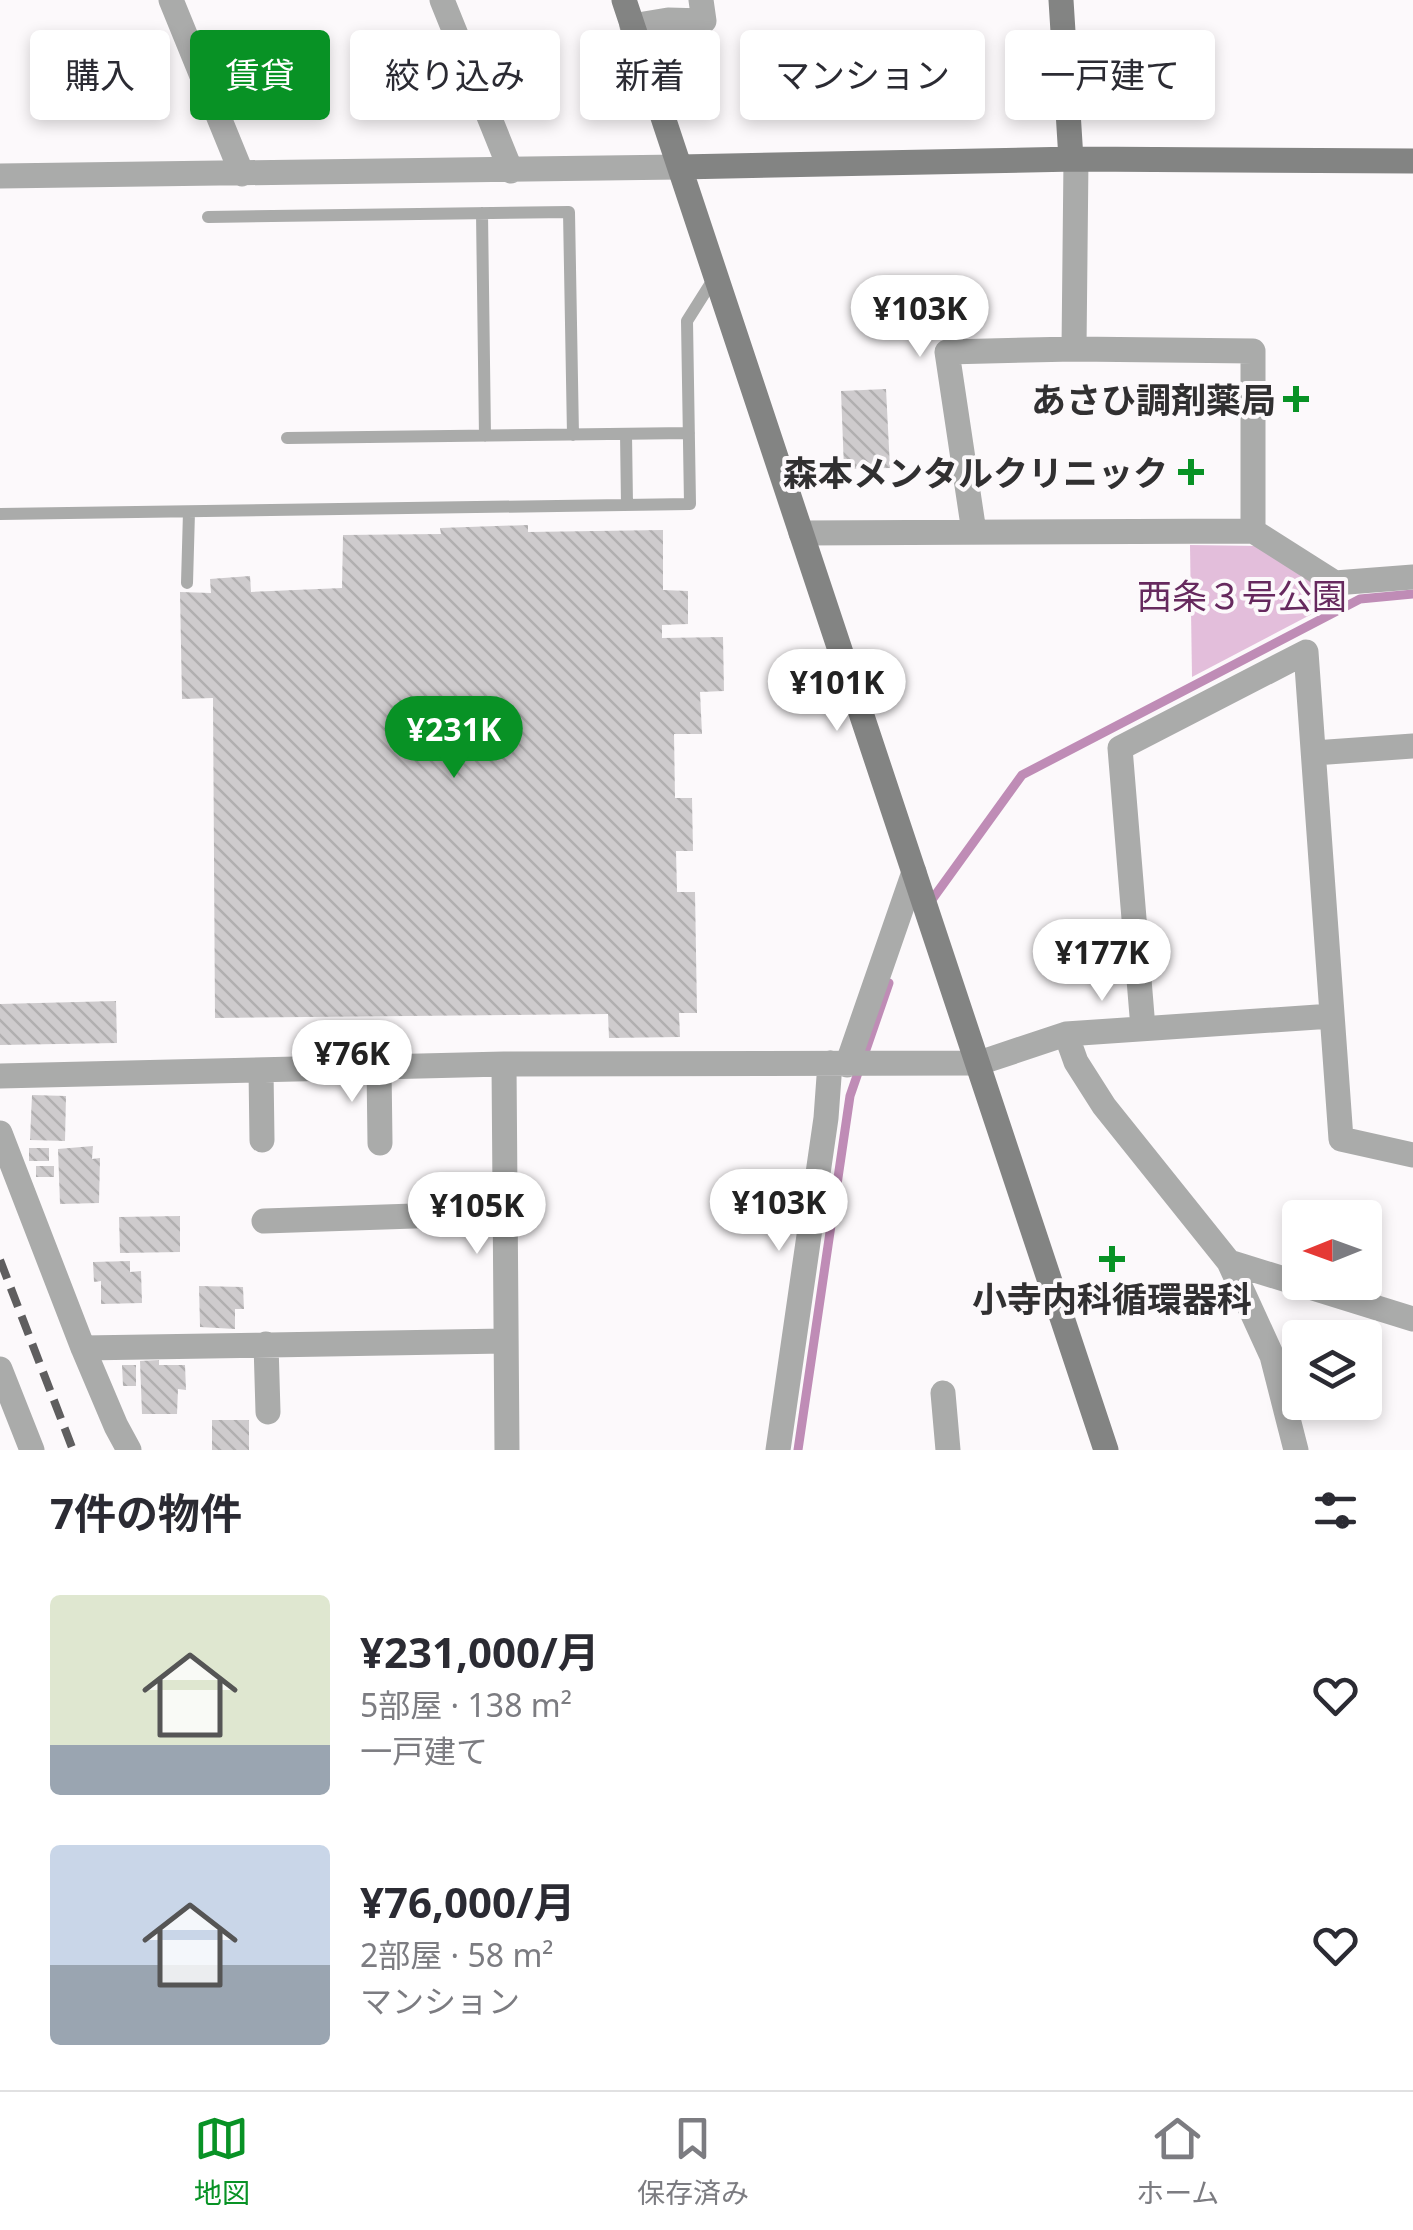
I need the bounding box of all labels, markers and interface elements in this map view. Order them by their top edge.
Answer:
chip: 購入 [30,30,170,120]
chip: 賃貸 [190,30,330,120]
chip: 絞り込み [350,30,560,120]
chip: 新着 [580,30,720,120]
chip: マンション [740,30,985,120]
chip: 一戸建て [1005,30,1215,120]
pin: ¥103K [850,275,990,360]
text: ¥103K [873,286,967,329]
place label: あさひ調剤薬局 [1031,376,1276,423]
marker: あさひ調剤薬局 [1285,388,1307,410]
place label: 森本メンタルクリニック [783,449,1168,496]
marker: 森本メンタルクリニック [1178,459,1204,485]
park label: 西条３号公園 [1137,572,1347,619]
pin: ¥101K [767,649,907,734]
text: ¥101K [790,660,884,703]
pin: ¥231K [384,696,524,781]
text: ¥231K [407,707,501,750]
pin: ¥177K [1032,919,1172,1004]
text: ¥177K [1055,930,1149,973]
pin: ¥76K [293,1020,411,1105]
text: ¥76K [314,1031,390,1074]
pin: ¥103K [709,1169,849,1254]
pin: ¥105K [407,1172,547,1257]
text: ¥103K [732,1180,826,1223]
text: ¥105K [430,1183,524,1226]
north arrow [1282,1200,1382,1300]
map controls [1282,1200,1382,1420]
marker: 小寺内科循環器科 [1099,1246,1125,1272]
place label: 小寺内科循環器科 [972,1275,1252,1322]
button: layers [1282,1320,1382,1420]
icon: filters [1308,1483,1363,1538]
text: 7件の物件 [50,1484,242,1541]
text: ¥231,000/月 [360,1623,600,1680]
icon: home [130,1635,250,1755]
icon: heart [1308,1668,1363,1723]
text: 5部屋 · 138 m² [360,1683,572,1726]
text: 一戸建て [360,1729,488,1772]
text: ¥76,000/月 [360,1873,576,1930]
icon: home [130,1885,250,2005]
icon: heart [1308,1918,1363,1973]
text: 2部屋 · 58 m² [360,1933,554,1976]
text: マンション [360,1979,520,2022]
tab: 地図 [194,2111,250,2211]
tab: 保存済み [637,2111,749,2211]
tab: ホーム [1136,2111,1219,2211]

